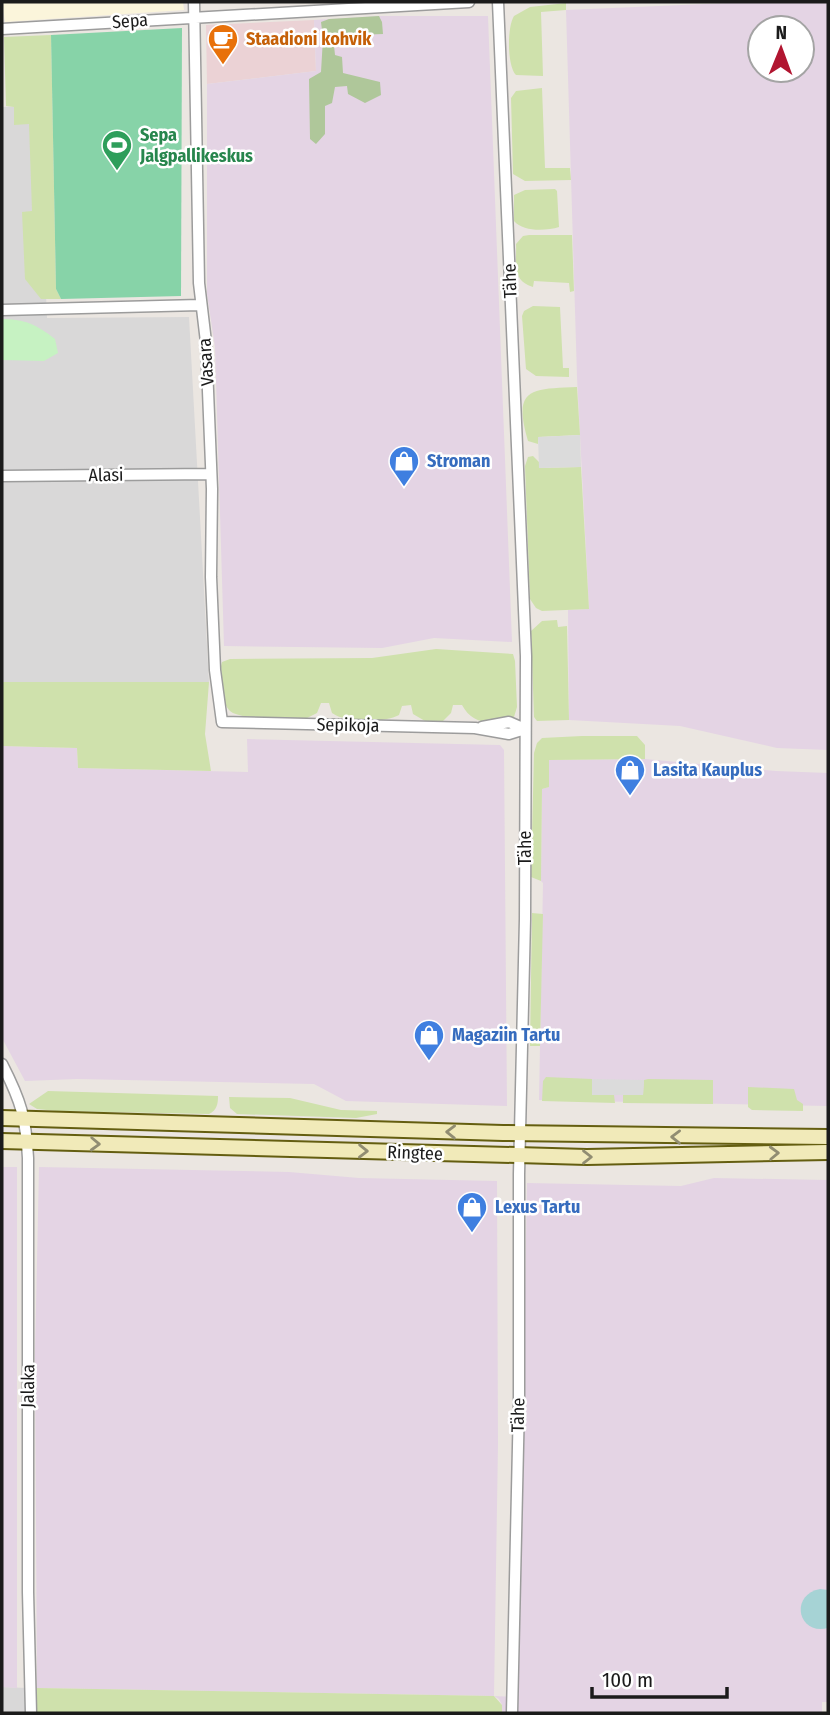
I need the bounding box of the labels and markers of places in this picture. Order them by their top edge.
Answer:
cafe icon: Staadioni kohvik [206,22,240,66]
place label: Staadioni kohvik [246,28,372,50]
place label: Sepa Jalgpallikeskus [139,124,253,167]
sports icon: Sepa Jalgpallikeskus [100,128,134,172]
shop icon: Stroman [387,444,421,488]
place label: Stroman [427,450,491,472]
shop icon: Lasita Kauplus [613,753,647,797]
place label: Lasita Kauplus [653,759,762,781]
shop icon: Magaziin Tartu [412,1018,446,1062]
place label: Magaziin Tartu [452,1024,560,1046]
shop icon: Lexus Tartu [455,1190,489,1234]
place label: Lexus Tartu [495,1196,580,1218]

